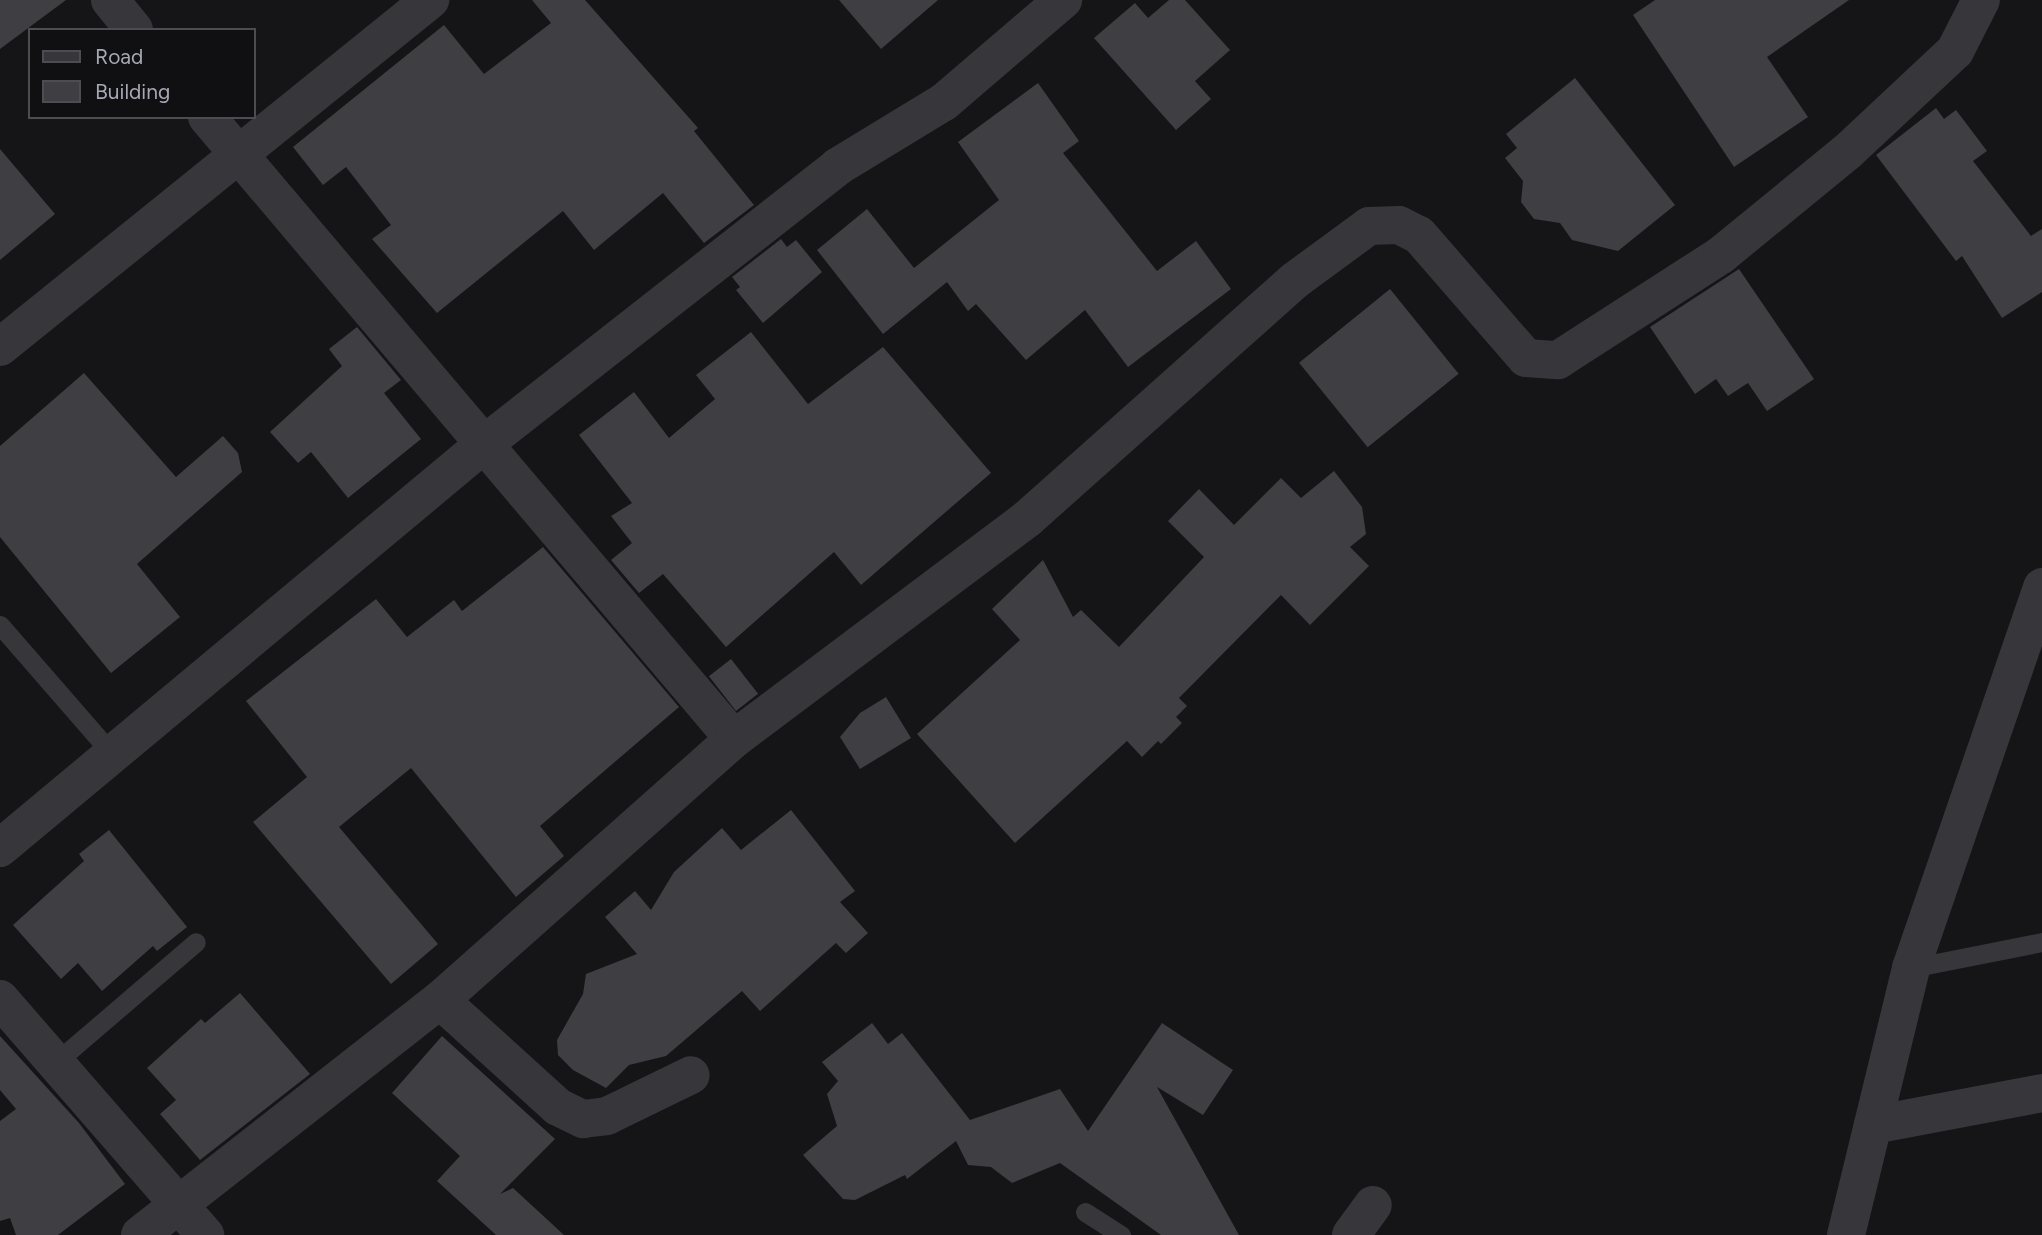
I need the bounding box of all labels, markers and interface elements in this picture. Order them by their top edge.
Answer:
legend [28,28,256,119]
text: Road [95,44,143,69]
text: Building [95,79,170,104]

